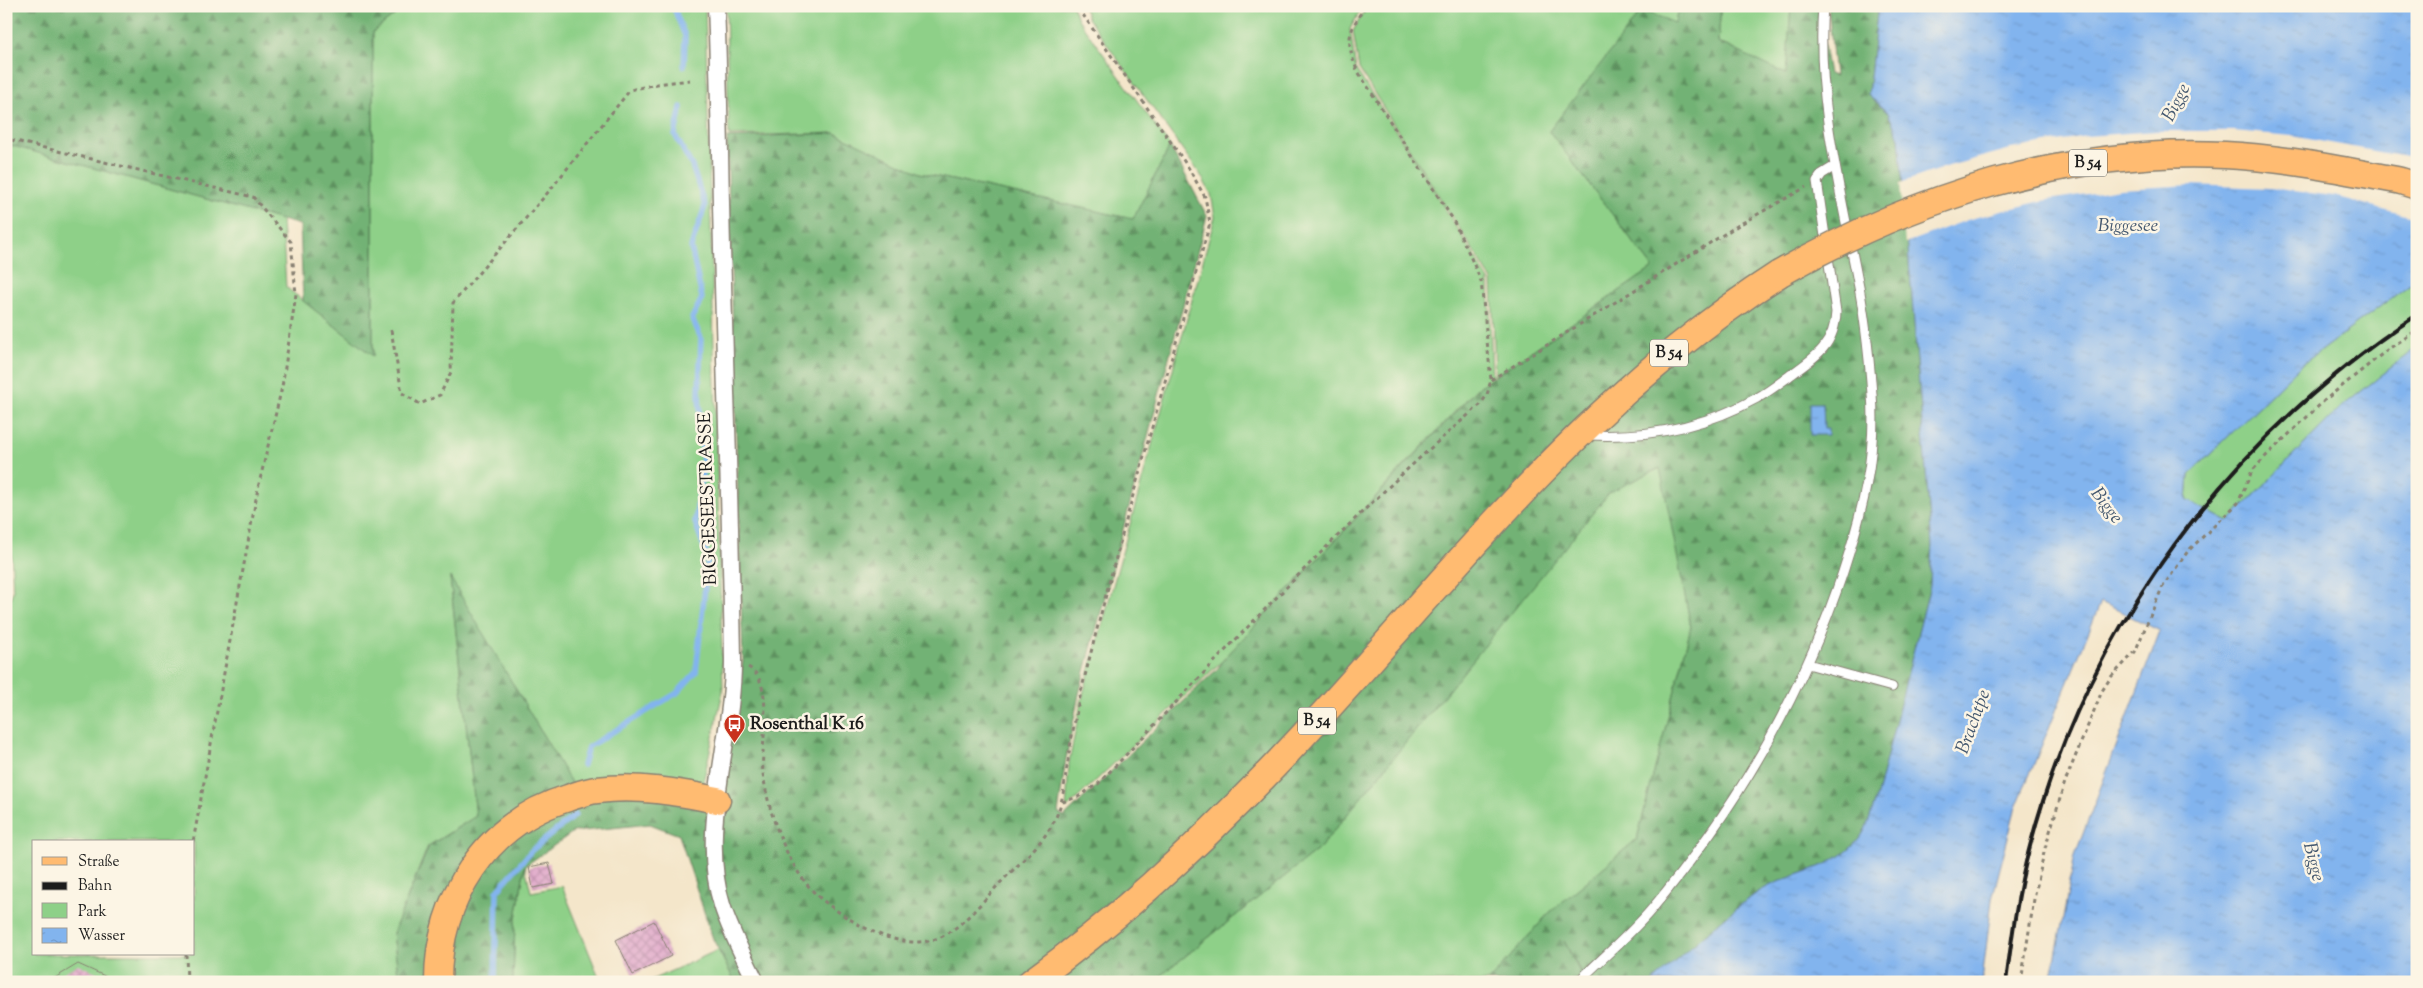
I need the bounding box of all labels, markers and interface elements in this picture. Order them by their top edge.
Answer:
water label: Bigge [2156,79,2198,127]
road number: B 54 [2069,150,2107,177]
water label: Biggesee [2098,213,2159,240]
road number: B 54 [1650,339,1688,366]
street label: BIGGESEESTRASSE [693,412,725,586]
water label: Bigge [2083,482,2129,530]
water label: Brachtpe [1950,686,1998,758]
road number: B 54 [1298,708,1336,734]
place label: Rosenthal K 16 [750,712,864,738]
bus stop icon: Rosenthal K 16 [722,713,746,744]
legend [32,840,195,956]
water label: Bigge [2295,840,2331,885]
text: Straße [78,852,120,873]
text: Bahn [78,876,112,897]
text: Park [78,902,107,923]
text: Wasser [78,926,125,947]

